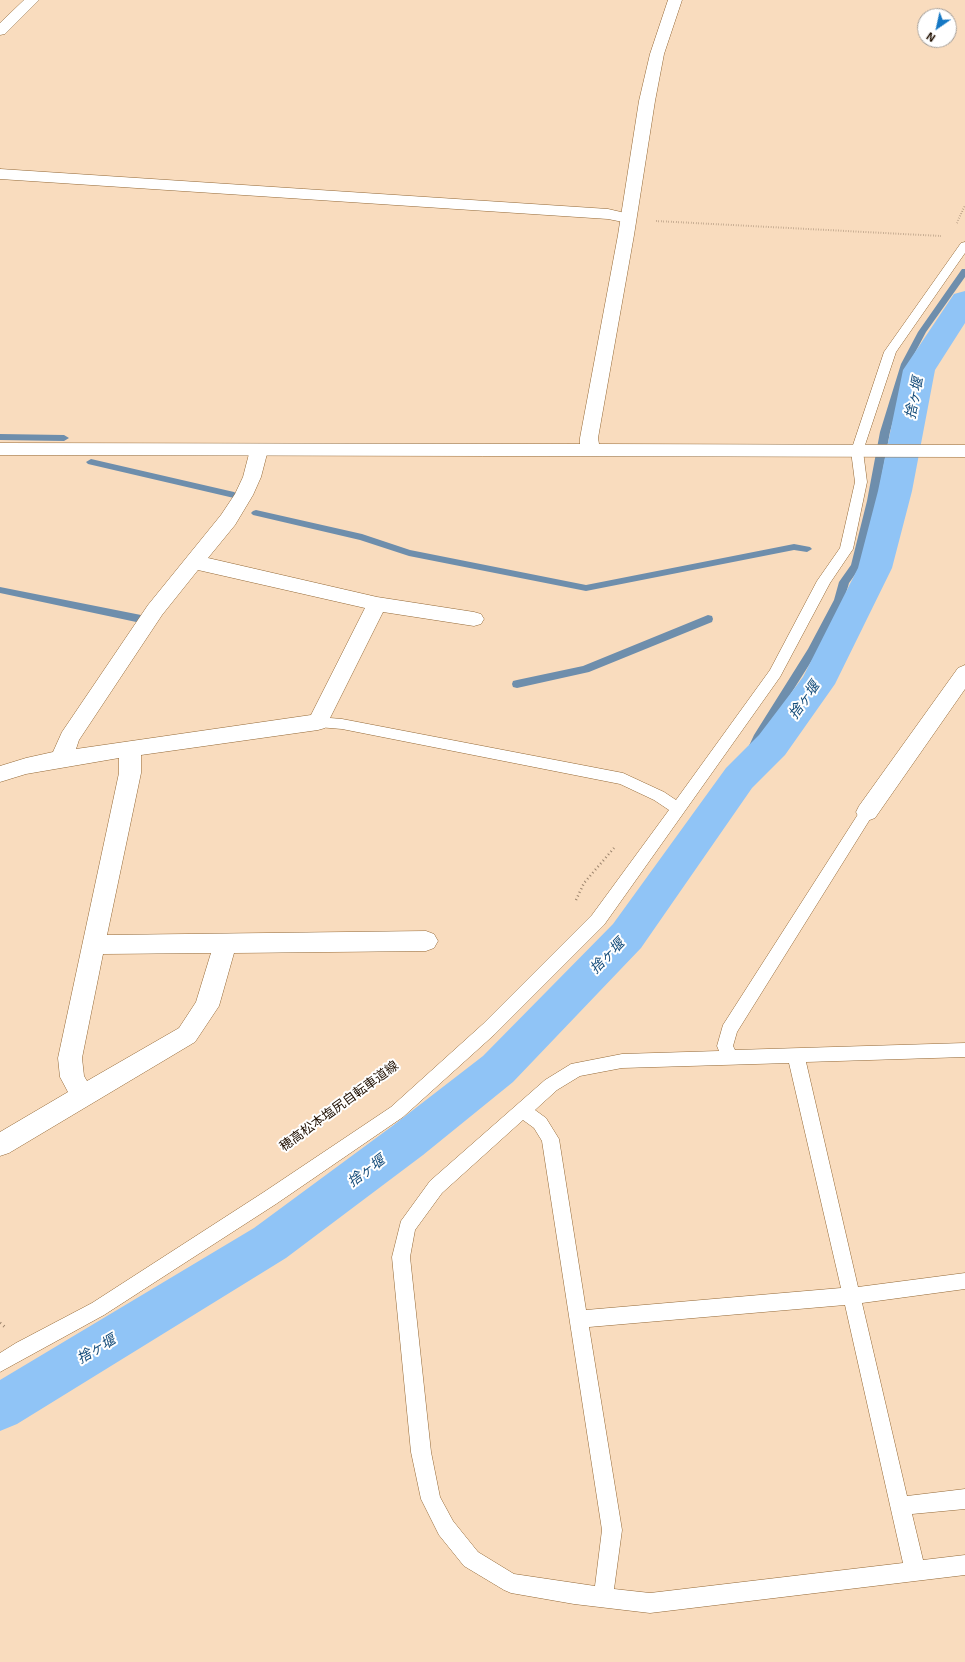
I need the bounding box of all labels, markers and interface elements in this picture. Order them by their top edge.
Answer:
north arrow [917,8,957,48]
text: N [924,30,938,45]
water label: 捨ヶ堰 [902,376,926,420]
water label: 捨ヶ堰 [785,678,823,722]
water label: 捨ヶ堰 [586,935,628,977]
street label: 穂高松本塩尻自転車道線 [277,1058,401,1154]
water label: 捨ヶ堰 [344,1152,388,1190]
water label: 捨ヶ堰 [74,1331,118,1367]

